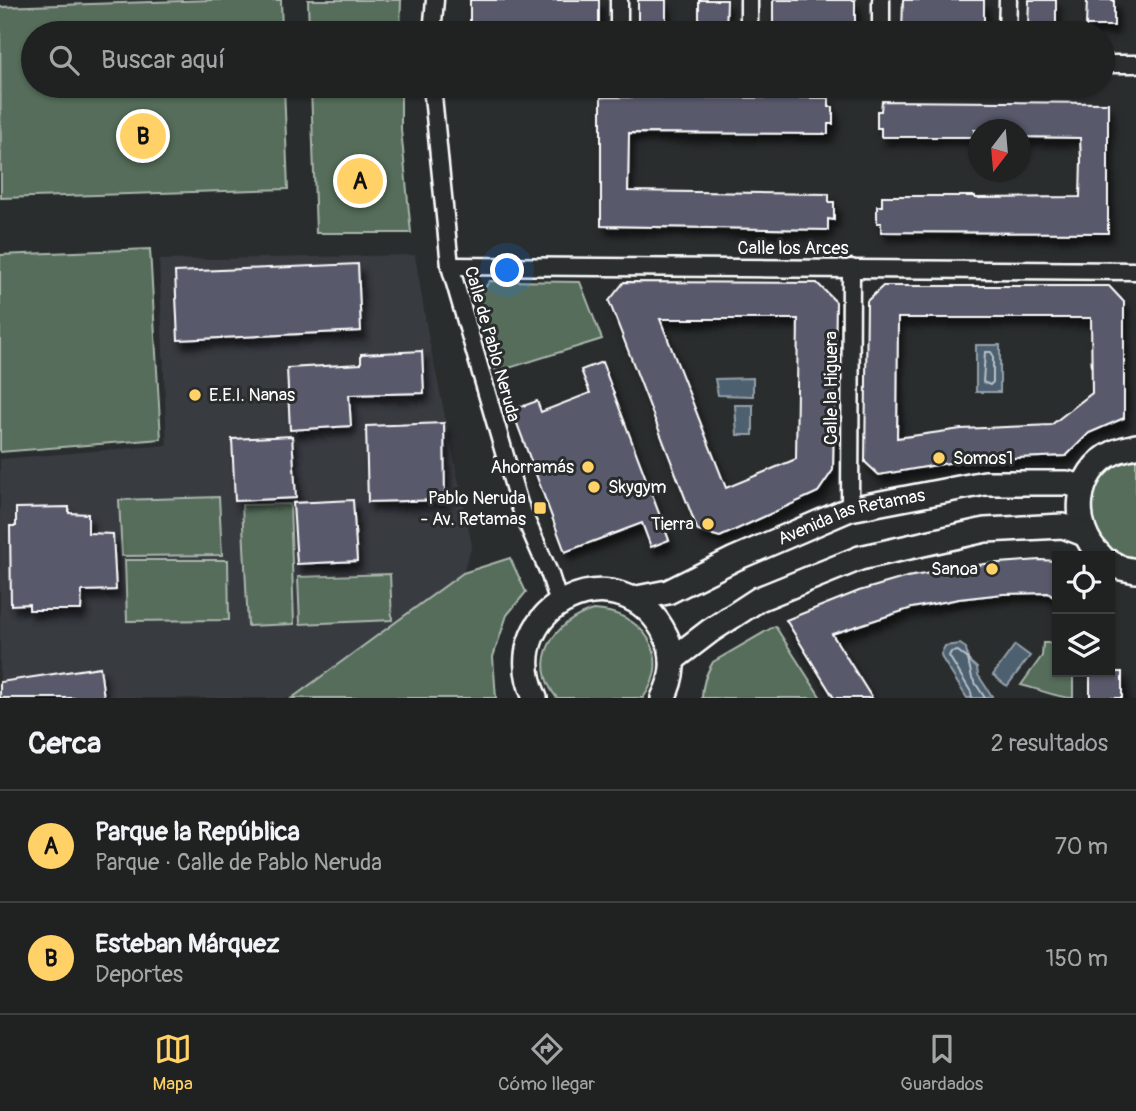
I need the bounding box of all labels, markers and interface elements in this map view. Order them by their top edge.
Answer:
search box [21,21,1115,98]
icon: search [45,41,83,79]
text: Buscar aquí [101,44,225,76]
pin: B [120,110,166,162]
north arrow [968,119,1031,182]
pin: A [337,155,383,207]
street label: Calle los Arces [738,237,848,260]
your location [490,253,524,287]
street label: Calle de Pablo Neruda [459,264,525,424]
street label: Calle la Higuera [820,331,843,445]
place label: E.E.I. Nanas [209,384,295,407]
marker: E.E.I. Nanas [187,387,203,403]
place label: Somos1 [953,447,1013,470]
marker: Somos1 [931,450,947,466]
place label: Ahorramás [491,456,574,479]
marker: Ahorramás [580,459,596,475]
place label: Skygym [608,476,666,499]
marker: Skygym [586,479,602,495]
street label: Avenida las Retamas [774,483,927,550]
place label: Pablo Neruda - Av. Retamas [421,487,526,531]
marker: Pablo Neruda - Av. Retamas [532,500,548,516]
place label: Tierra [651,513,694,536]
marker: Tierra [700,516,716,532]
map controls [1052,551,1115,677]
button: locate [1052,551,1115,614]
place label: Sanoa [931,558,978,581]
marker: Sanoa [984,561,1000,577]
button: layers [1052,614,1115,677]
text: Cerca [28,725,101,762]
text: 2 resultados [991,729,1108,758]
text: Parque la República [95,816,300,848]
text: A [44,832,58,861]
text: 70 m [1055,832,1108,861]
text: Parque · Calle de Pablo Neruda [95,848,382,877]
text: Esteban Márquez [95,928,280,960]
text: B [44,944,58,973]
text: 150 m [1045,944,1108,973]
text: Deportes [95,960,183,989]
tab: Mapa [153,1030,193,1096]
tab: Cómo llegar [498,1030,595,1096]
tab: Guardados [900,1030,983,1096]

